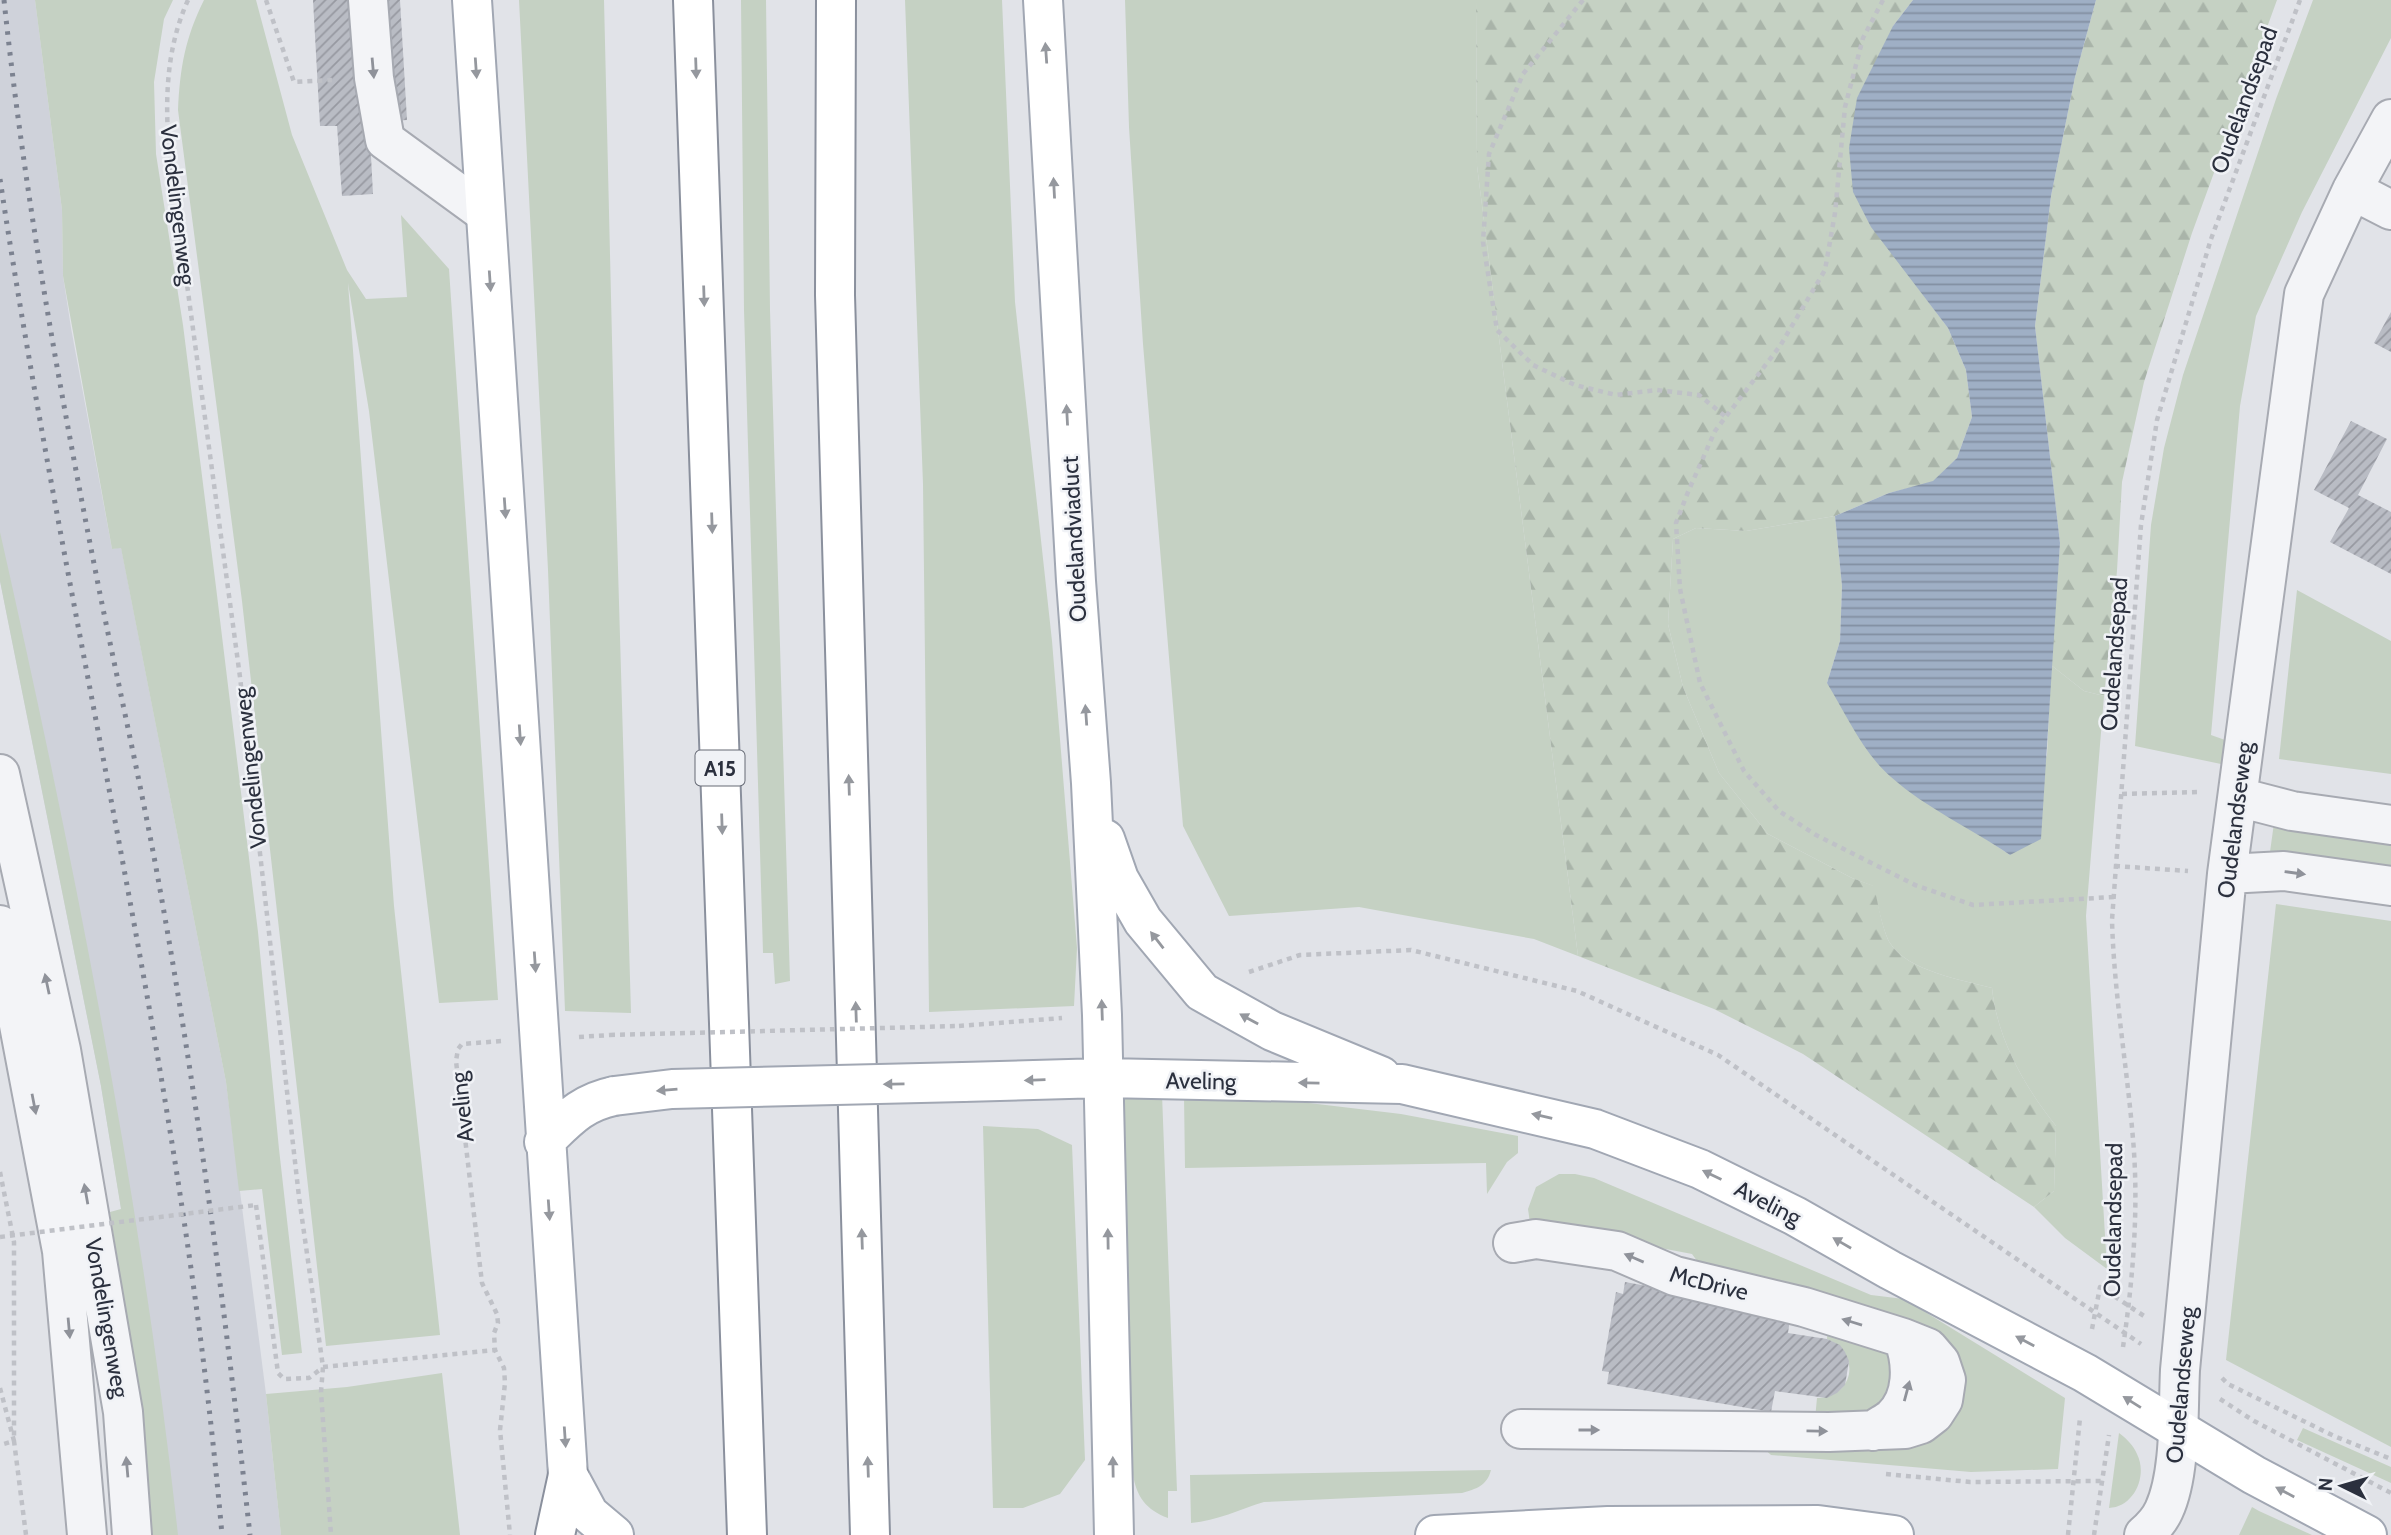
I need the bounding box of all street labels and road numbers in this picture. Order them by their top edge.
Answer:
street label: Oudelandsepad [2204,23,2284,177]
street label: Vondelingenweg [154,123,202,287]
street label: Oudelandviaduct [1056,455,1092,623]
street label: Oudelandsepad [2095,576,2133,732]
street label: Vondelingenweg [228,686,272,850]
street label: Oudelandseweg [2212,740,2259,900]
road number: A15 [696,750,744,786]
street label: Aveling [1165,1066,1237,1096]
street label: Aveling [444,1070,480,1144]
street label: Oudelandsepad [2098,1143,2128,1297]
street label: Aveling [1730,1174,1806,1232]
street label: Vondelingenweg [79,1236,135,1401]
street label: McDrive [1667,1260,1752,1306]
street label: Oudelandseweg [2160,1305,2202,1465]

